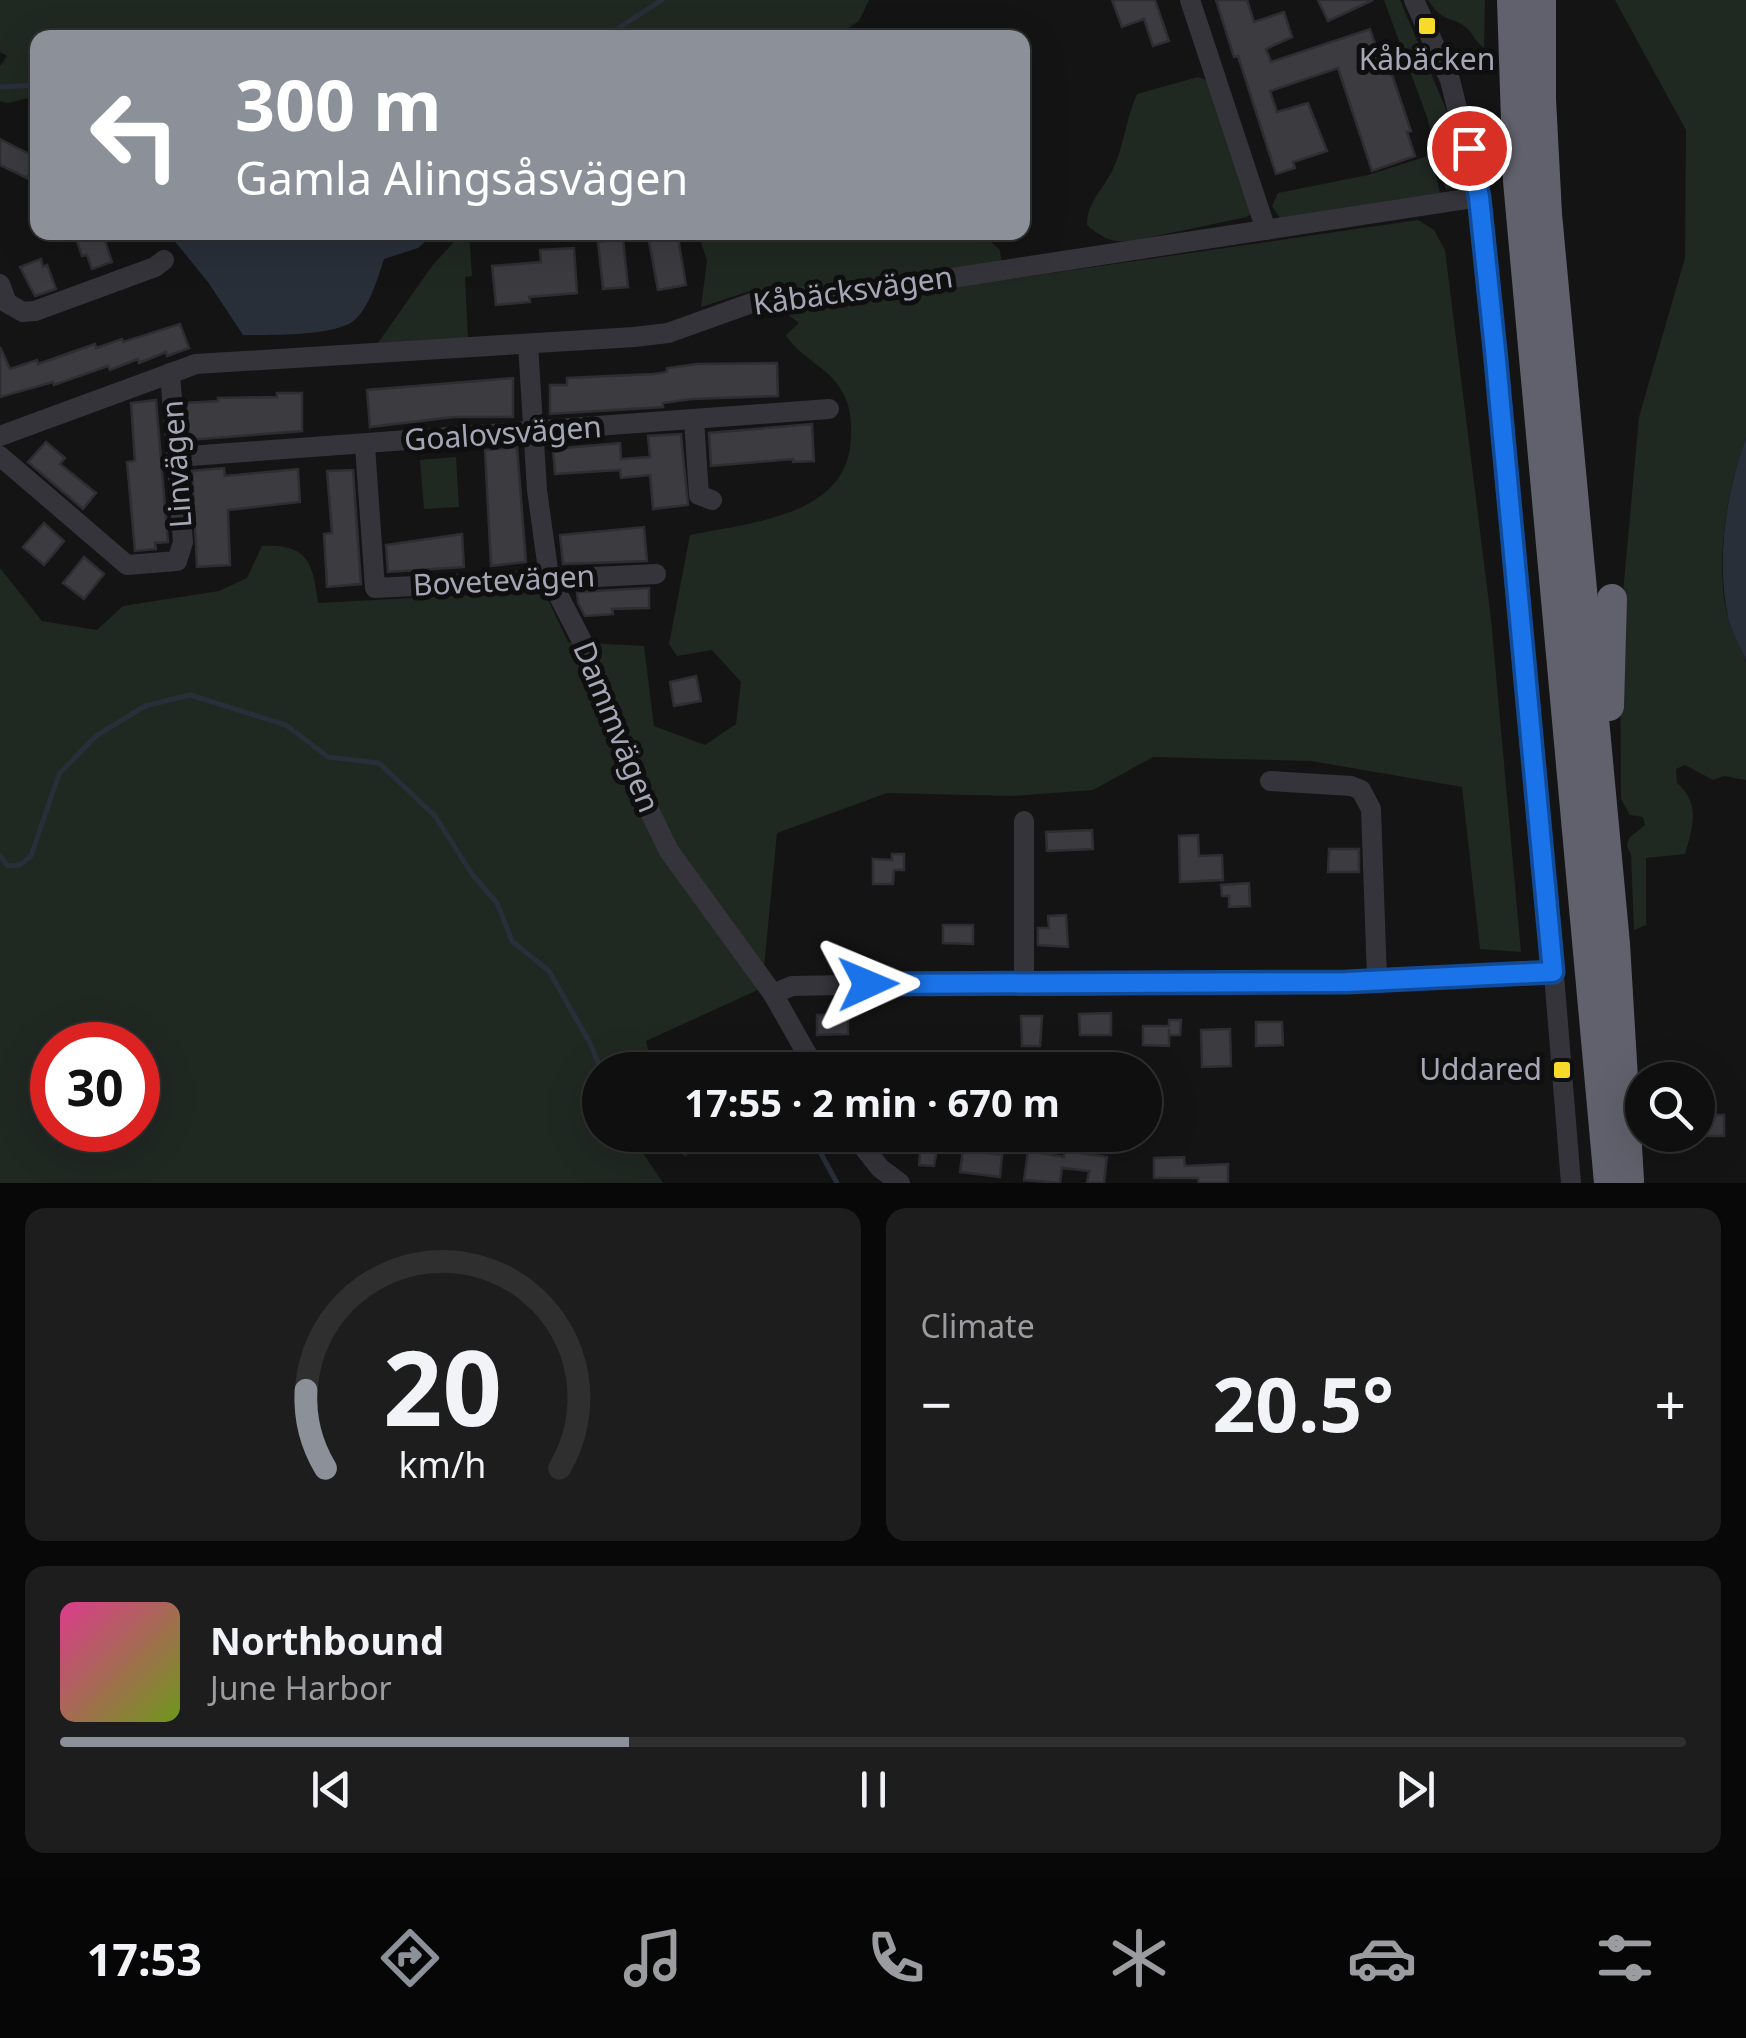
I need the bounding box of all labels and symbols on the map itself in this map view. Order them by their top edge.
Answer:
marker: Kåbäcken [1416,15,1438,37]
place label: Kåbäcken [1359,38,1495,79]
pin [1427,106,1512,191]
street label: Kåbäcksvägen [750,255,955,324]
street label: Linvägen [151,399,200,529]
street label: Goalovsvägen [403,405,603,460]
street label: Bovetevägen [412,554,596,605]
street label: Dammvägen [565,635,670,818]
position arrow [816,932,920,1036]
speed limit sign: 30 [30,1022,160,1152]
place label: Uddared [1419,1048,1542,1089]
marker: Uddared [1551,1059,1573,1081]

